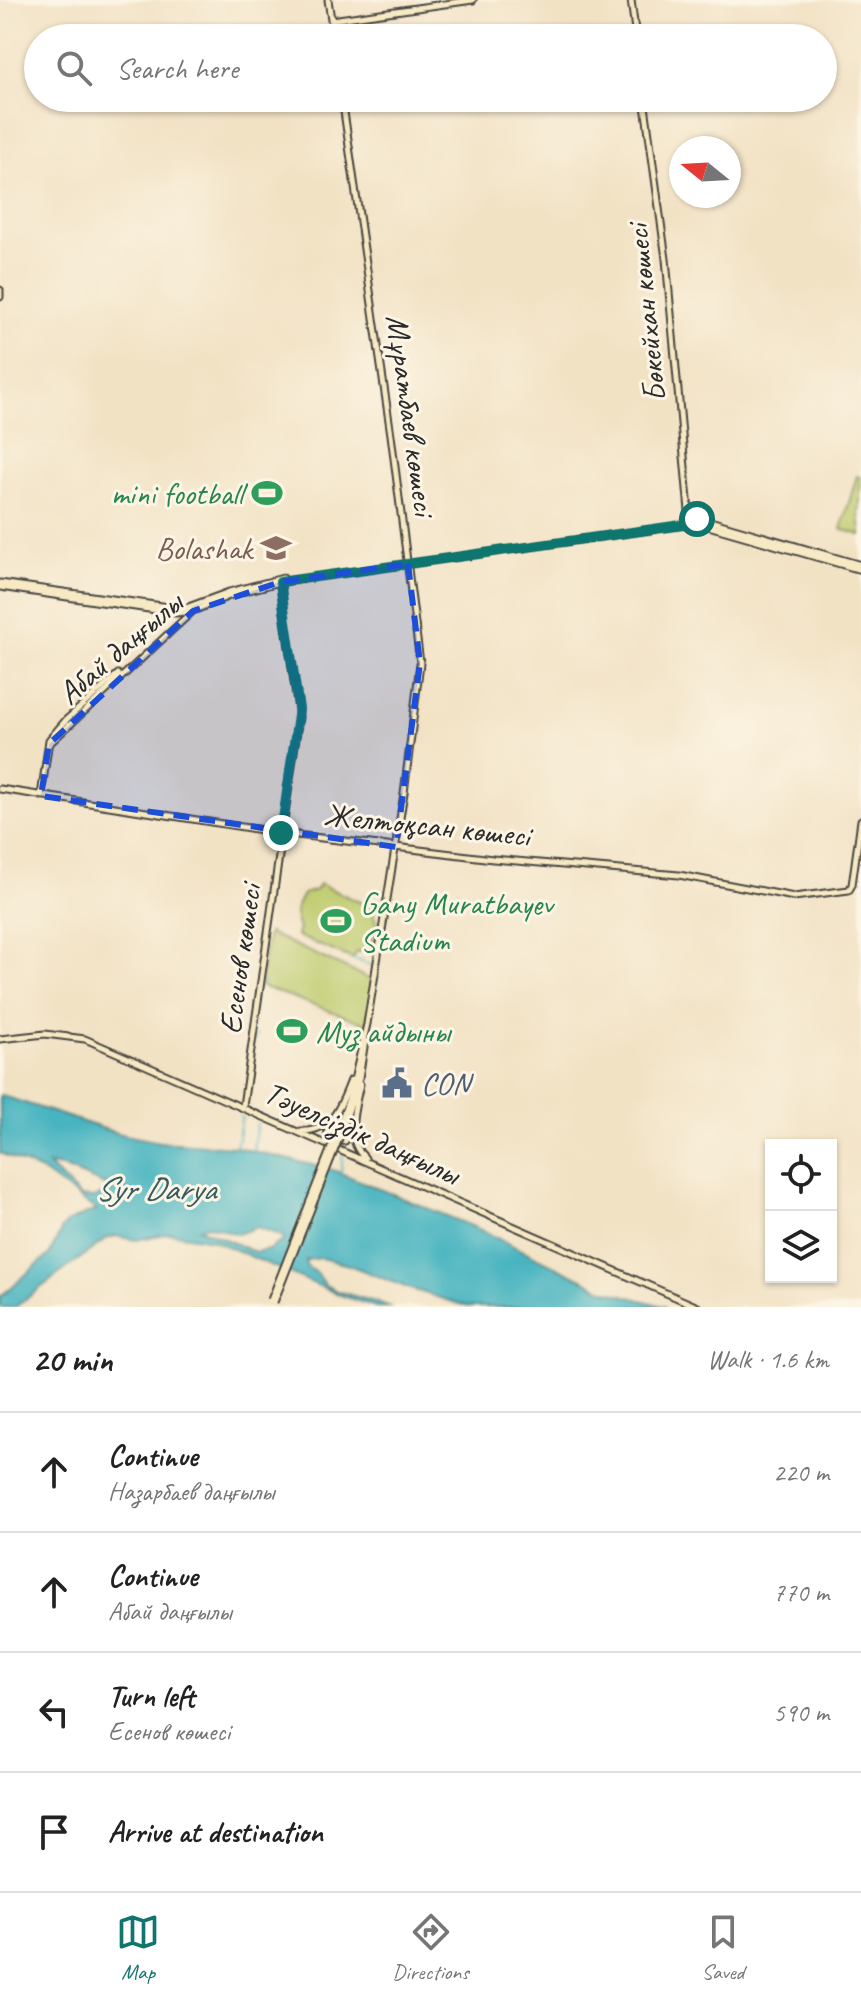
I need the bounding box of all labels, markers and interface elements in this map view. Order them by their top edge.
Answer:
search box [24,24,837,112]
icon: search [52,46,96,90]
text: Search here [116,49,238,87]
north arrow [669,136,741,208]
street label: Бөкейхан көшесі [616,218,676,404]
street label: Мұратбаев көшесі [377,312,446,522]
place label: mini football [111,473,249,514]
sports icon: mini football [250,476,284,510]
route start [679,501,715,537]
place label: Bolashak [156,528,254,569]
school or university icon: Bolashak [259,531,293,565]
street label: Абай даңғылы [49,581,193,713]
street label: Желтоқсан көшесі [322,794,536,857]
route end [263,815,299,851]
street label: Есенов көшесі [209,878,271,1036]
place label: Gany Muratbayev Stadium [360,883,556,961]
sports icon: Gany Muratbayev Stadium [319,904,353,938]
place label: Муз айдыны [316,1011,452,1052]
sports icon: Муз айдыны [275,1014,309,1048]
place label: CON [421,1063,475,1104]
public building icon: CON [380,1066,414,1100]
street label: Тәуелсіздік даңғылы [258,1072,468,1195]
map controls [765,1139,837,1283]
button: locate [765,1139,837,1211]
water label: Syr Darya [95,1167,218,1210]
button: layers [765,1211,837,1283]
text: 20 min [32,1338,112,1381]
text: Walk · 1.6 km [707,1343,829,1376]
text: Continue [108,1437,198,1475]
icon: ahead [32,1450,76,1494]
text: 220 m [773,1456,829,1489]
text: Назарбаев даңғылы [108,1475,275,1508]
text: Continue [108,1557,198,1595]
icon: ahead [32,1570,76,1614]
text: 770 m [773,1576,829,1609]
text: Абай даңғылы [108,1595,232,1628]
text: Turn left [108,1677,195,1715]
icon: left [32,1690,76,1734]
text: 590 m [773,1696,829,1729]
text: Есенов көшесі [108,1715,230,1748]
icon: arrive [32,1810,76,1854]
text: Arrive at destination [108,1813,323,1851]
tab: Map [116,1910,160,1986]
tab: Directions [392,1910,469,1986]
tab: Saved [701,1910,745,1986]

